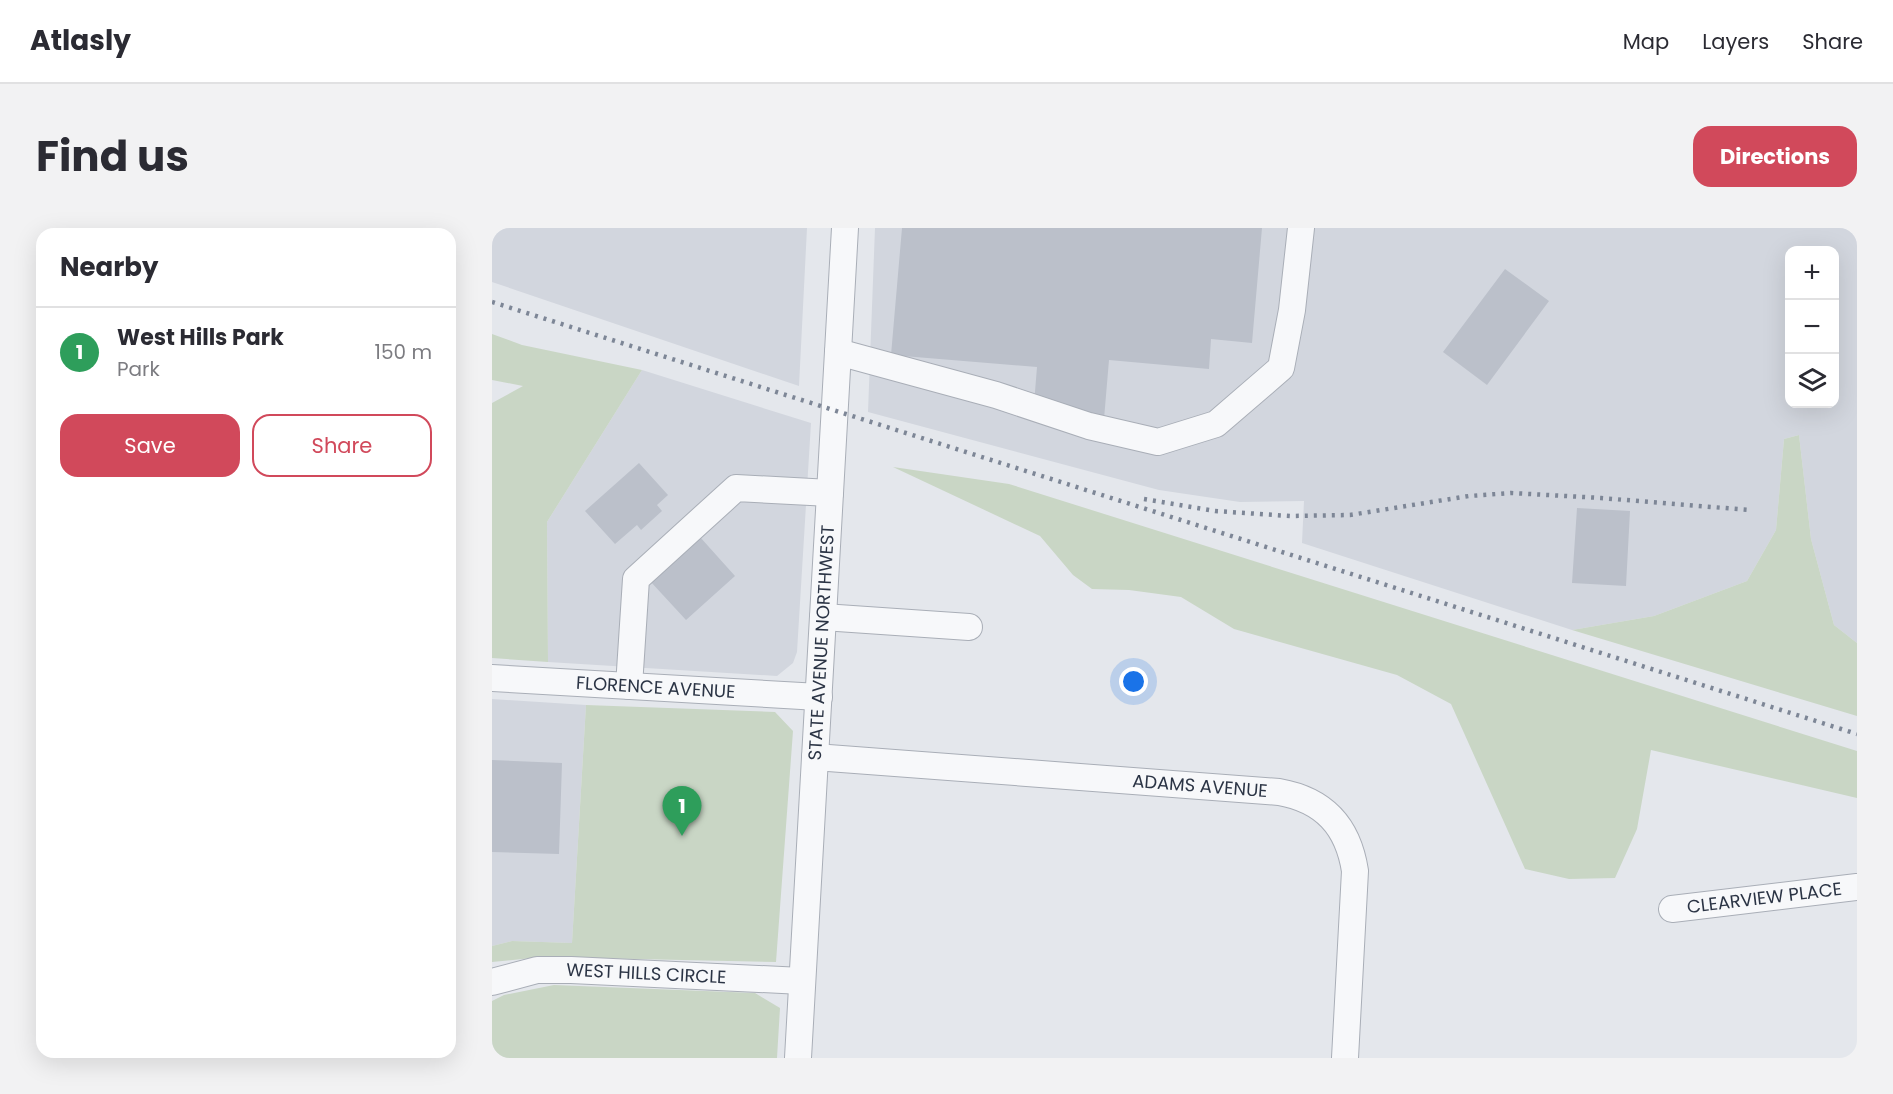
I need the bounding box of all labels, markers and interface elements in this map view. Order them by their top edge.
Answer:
text: Atlasly [30,21,131,60]
text: Map [1623,27,1669,56]
text: Layers [1702,27,1769,56]
text: Share [1802,27,1863,56]
button: Directions [1693,126,1857,187]
text: Find us [36,127,189,186]
map controls [1785,246,1839,408]
button: + [1785,246,1839,300]
text: Nearby [60,249,158,285]
button: − [1785,300,1839,354]
text: West Hills Park [117,322,284,353]
text: 1 [76,338,83,366]
text: 150 m [375,338,432,366]
button: layers [1785,354,1839,408]
text: Park [117,355,160,383]
button: Save [60,414,240,477]
button: Share [252,414,432,477]
street label: STATE AVENUE NORTHWEST [802,524,840,761]
your location [1119,667,1148,696]
street label: FLORENCE AVENUE [575,670,736,704]
street label: ADAMS AVENUE [1131,768,1268,803]
pin: 1 [662,786,702,836]
street label: CLEARVIEW PLACE [1685,876,1843,919]
street label: WEST HILLS CIRCLE [566,957,727,989]

